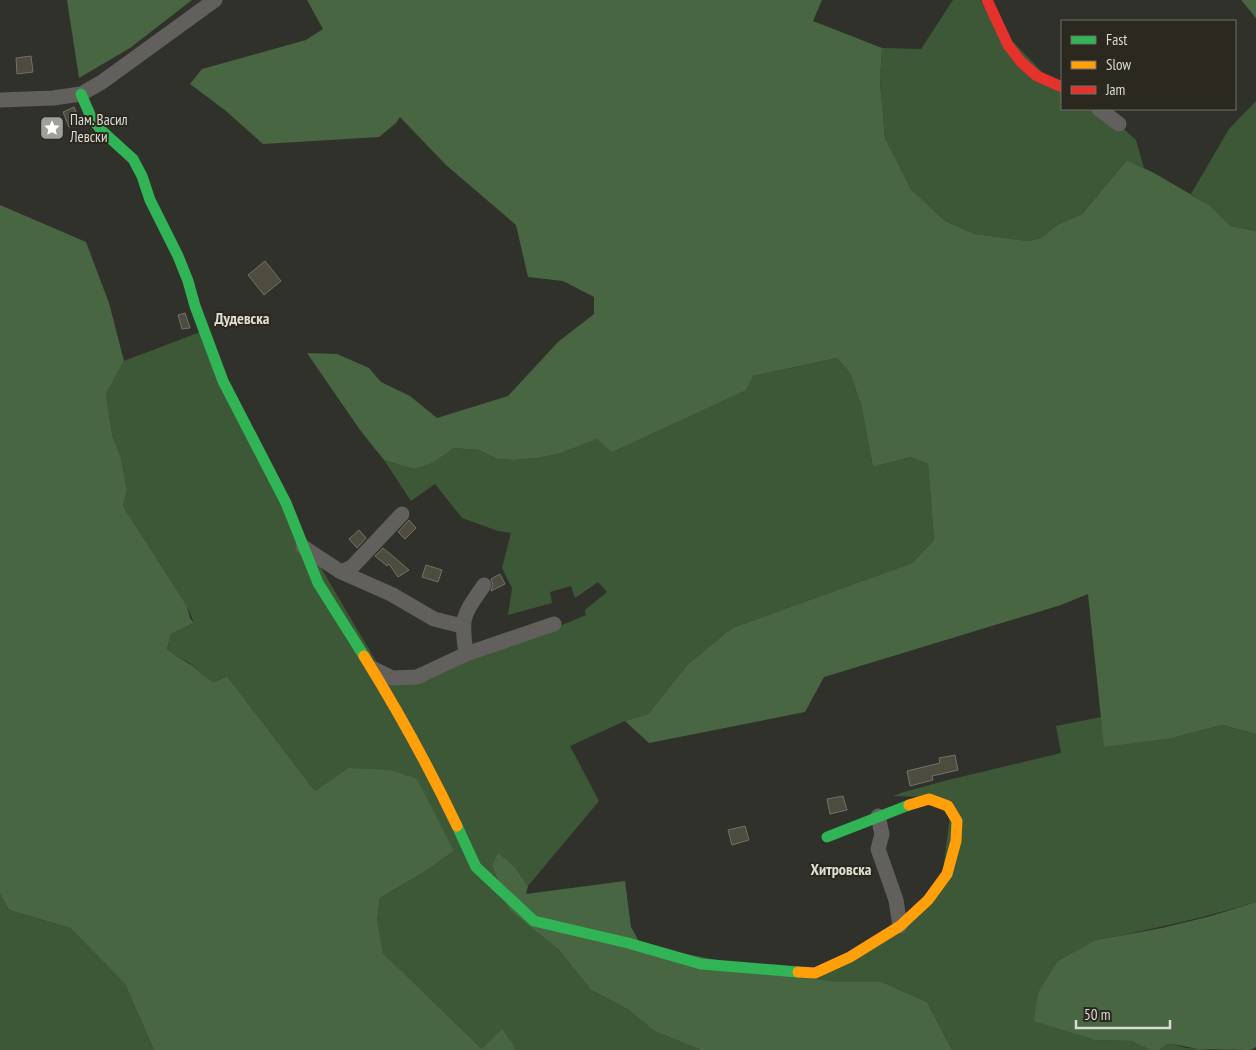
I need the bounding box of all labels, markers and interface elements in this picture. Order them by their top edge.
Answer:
legend [1061,20,1236,110]
text: Fast [1106,30,1127,49]
text: Slow [1106,55,1131,74]
text: Jam [1105,80,1125,99]
place label: Пам. Васил Левски [69,110,128,146]
place icon: Пам. Васил Левски [39,115,65,141]
district label: Дудевска [215,308,270,328]
district label: Хитровска [811,859,872,879]
scale bar [1076,998,1170,1030]
text: 50 m [1084,1005,1110,1024]

